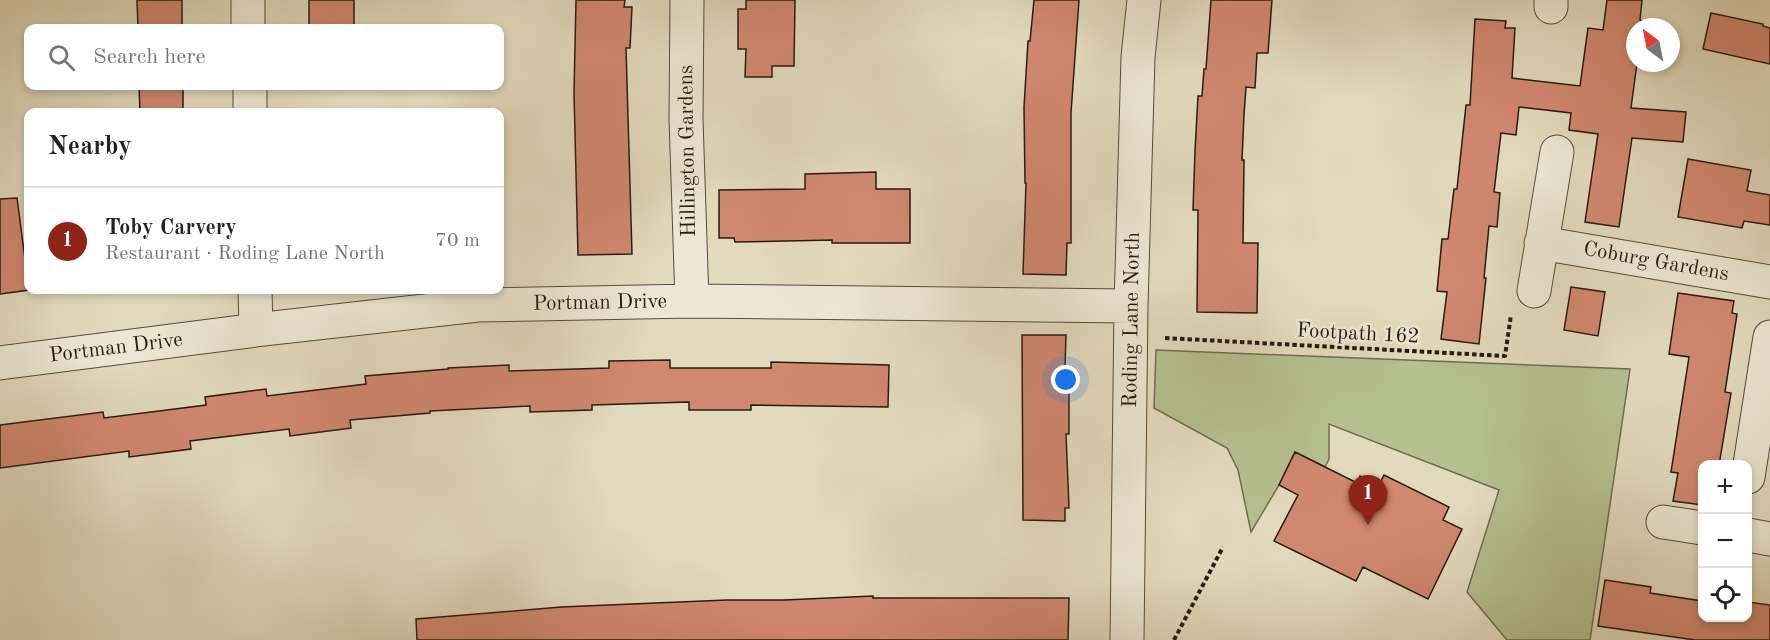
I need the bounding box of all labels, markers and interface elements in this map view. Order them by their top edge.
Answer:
north arrow [1626,18,1680,72]
search box [24,24,504,90]
icon: search [45,41,78,74]
text: Search here [93,46,206,68]
street label: Hillington Gardens [676,65,700,237]
text: Nearby [48,134,132,160]
text: Toby Carvery [105,217,237,239]
text: 1 [62,231,73,251]
text: 70 m [435,231,480,251]
street label: Roding Lane North [1120,232,1144,408]
street label: Coburg Gardens [1582,239,1730,285]
text: Restaurant · Roding Lane North [105,244,385,264]
street label: Portman Drive [533,291,667,315]
street label: Footpath 162 [1296,320,1420,348]
street label: Portman Drive [48,329,184,367]
your location [1051,365,1080,394]
map controls [1698,460,1752,622]
button: + [1698,460,1752,514]
pin: 1 [1348,476,1388,525]
button: − [1698,514,1752,568]
button: locate [1698,568,1752,622]

